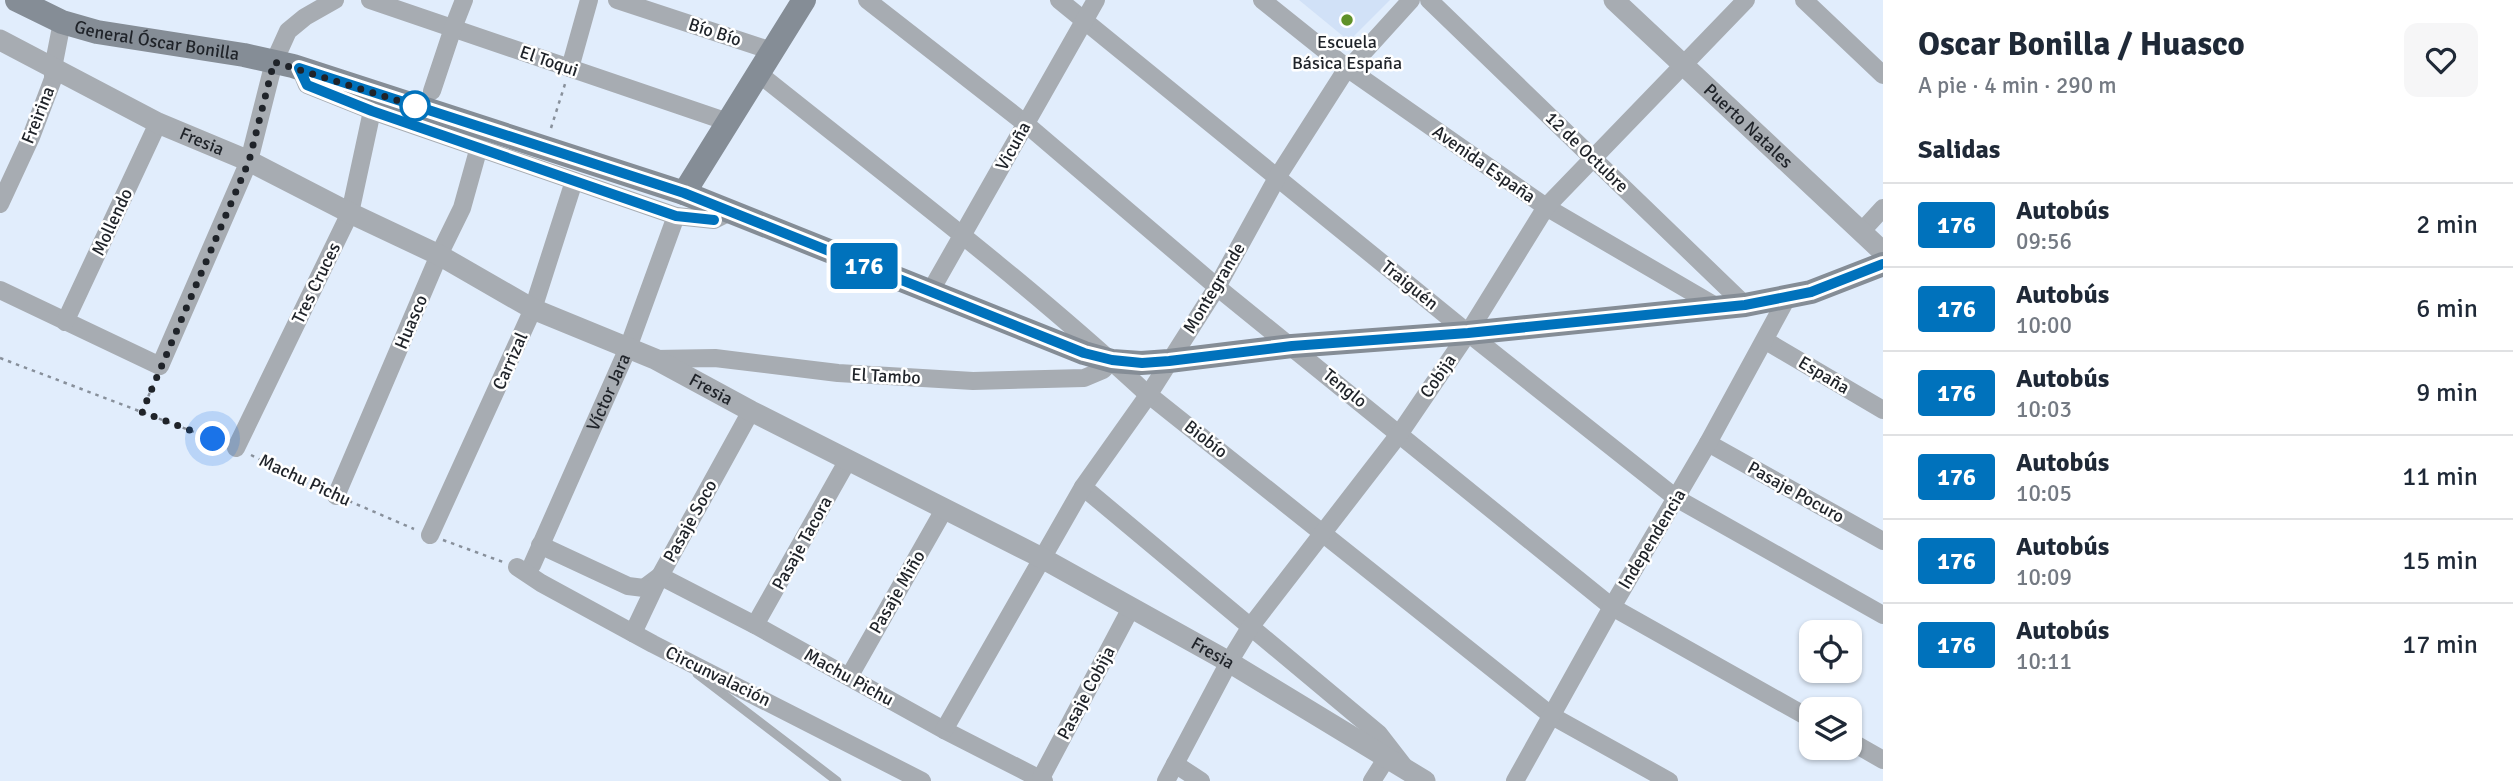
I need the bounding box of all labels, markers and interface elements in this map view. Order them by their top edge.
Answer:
marker: Escuela Básica España [1339,12,1355,28]
street label: Bío Bío [686,13,744,51]
street label: General Óscar Bonilla [72,15,241,65]
button: heart [2404,23,2478,97]
text: Oscar Bonilla / Huasco [1918,24,2245,65]
place label: Escuela Básica España [1292,31,1402,74]
street label: El Toqui [517,41,581,81]
text: A pie · 4 min · 290 m [1918,71,2117,100]
street label: Puerto Natales [1699,79,1797,173]
street label: Freirina [17,83,59,147]
unlabelled marker [400,91,430,121]
street label: 12 de Octubre [1541,107,1633,197]
street label: Vicuña [991,118,1035,174]
street label: Avenida España [1428,120,1540,208]
street label: Fresia [176,122,227,160]
text: Salidas [1918,134,2000,166]
street label: Mollendo [87,185,137,259]
text: Autobús [2016,195,2109,227]
text: 2 min [2416,209,2478,241]
text: 176 [1937,210,1976,240]
text: 09:56 [2016,227,2072,256]
street label: Montegrande [1178,238,1250,338]
street label: Tres Cruces [287,239,345,327]
line badge: 176 [824,243,904,289]
text: 176 [845,251,883,281]
street label: Traiguén [1377,255,1443,315]
text: Autobús [2016,279,2109,311]
street label: Huasco [390,292,432,352]
text: 6 min [2416,293,2478,325]
text: 176 [1937,294,1976,324]
text: 10:00 [2016,311,2072,340]
street label: Carrizal [488,329,532,393]
street label: Víctor Jara [582,350,635,434]
street label: Cobija [1415,350,1461,402]
street label: España [1794,351,1854,399]
street label: El Tambo [851,363,921,389]
text: Autobús [2016,363,2109,395]
street label: Tenglo [1319,364,1371,412]
street label: Fresia [685,369,737,410]
text: 9 min [2416,377,2478,409]
text: 176 [1937,378,1976,408]
text: 10:03 [2016,395,2072,424]
street label: Biobío [1180,415,1232,463]
your location [195,421,230,456]
text: Autobús [2016,447,2109,479]
street label: Machu Pichu [256,449,354,511]
street label: Pasaje Pocuro [1744,456,1848,528]
text: 11 min [2402,461,2478,493]
text: 176 [1937,462,1976,492]
street label: Pasaje Soco [658,476,722,566]
text: 10:05 [2016,479,2072,508]
street label: Independencia [1613,485,1691,593]
street label: Pasaje Tacora [767,492,837,594]
text: Autobús [2016,531,2109,563]
text: 15 min [2402,545,2478,577]
street label: Pasaje Miño [864,546,930,638]
text: 176 [1937,546,1976,576]
text: 10:09 [2016,563,2072,592]
text: Autobús [2016,615,2109,647]
map controls [1799,620,1862,760]
button: locate [1799,620,1862,683]
text: 17 min [2402,629,2478,661]
text: 176 [1937,630,1976,660]
street label: Fresia [1187,632,1239,674]
street label: Circunvalación [662,641,774,711]
street label: Machu Pichu [800,643,898,711]
street label: Pasaje Cobija [1052,643,1120,743]
text: 10:11 [2016,647,2072,676]
button: layers [1799,697,1862,760]

